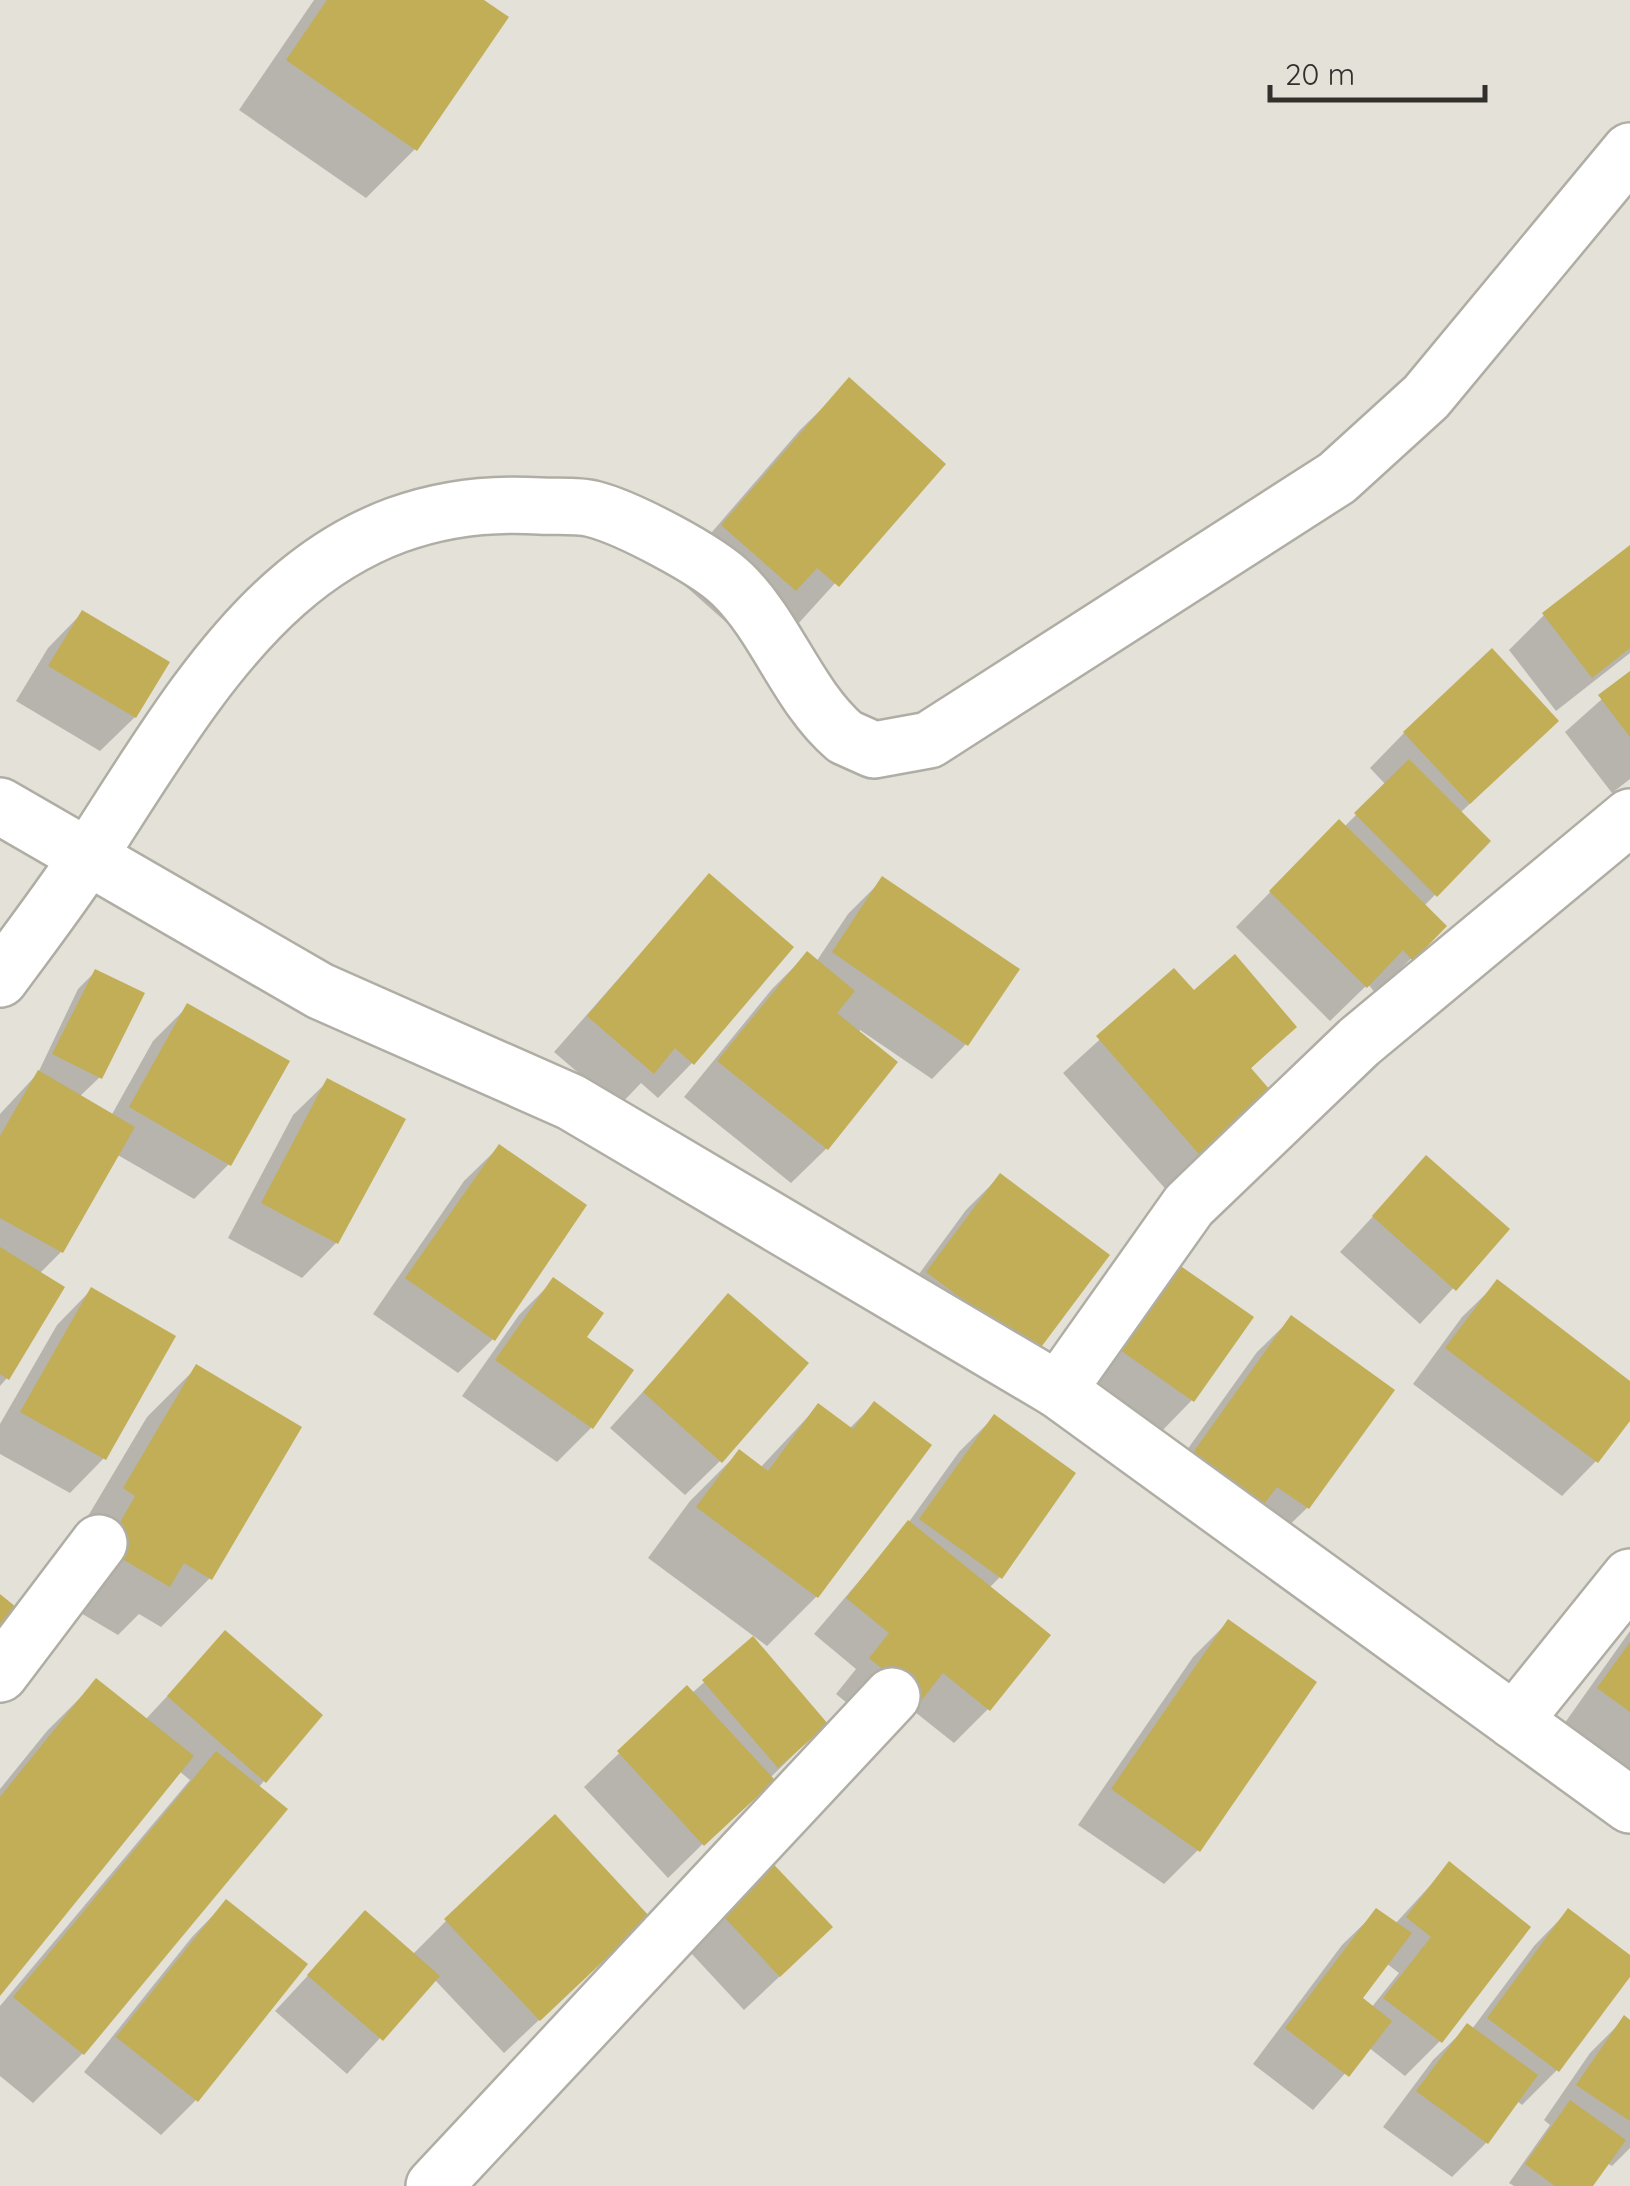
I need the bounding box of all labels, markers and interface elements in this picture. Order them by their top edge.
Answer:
scale bar [1270,40,1485,102]
text: 20 m [1285,55,1355,93]

